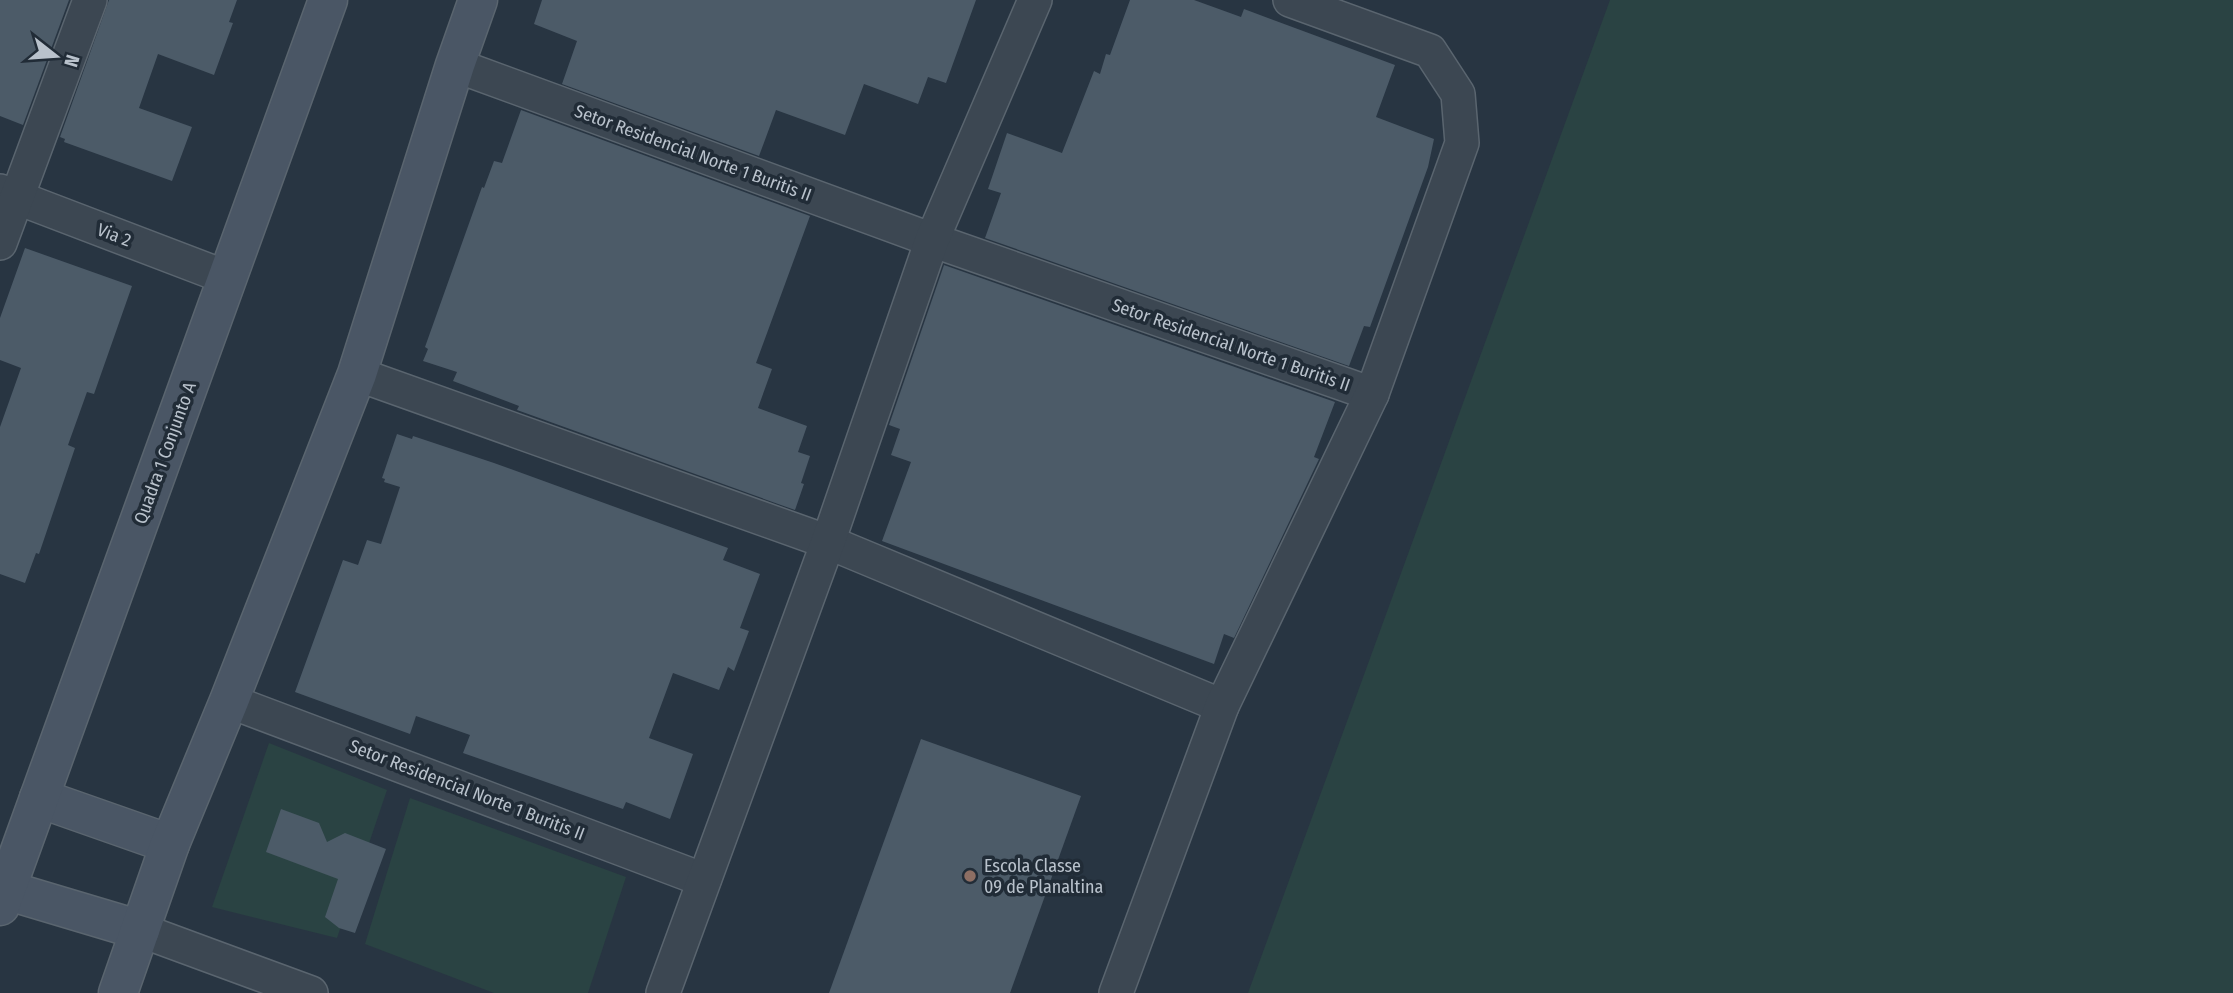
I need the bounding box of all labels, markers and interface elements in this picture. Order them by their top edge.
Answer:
north arrow [21,21,91,91]
text: N [59,52,84,70]
street label: Setor Residencial Norte 1 Buritis II [572,100,814,206]
street label: Via 2 [94,219,134,252]
street label: Setor Residencial Norte 1 Buritis II [1109,294,1353,396]
street label: Quadra 1 Conjunto A [129,379,201,527]
street label: Setor Residencial Norte 1 Buritis II [346,735,588,845]
place label: Escola Classe 09 de Planaltina [984,855,1103,898]
marker: Escola Classe 09 de Planaltina [962,868,978,884]

